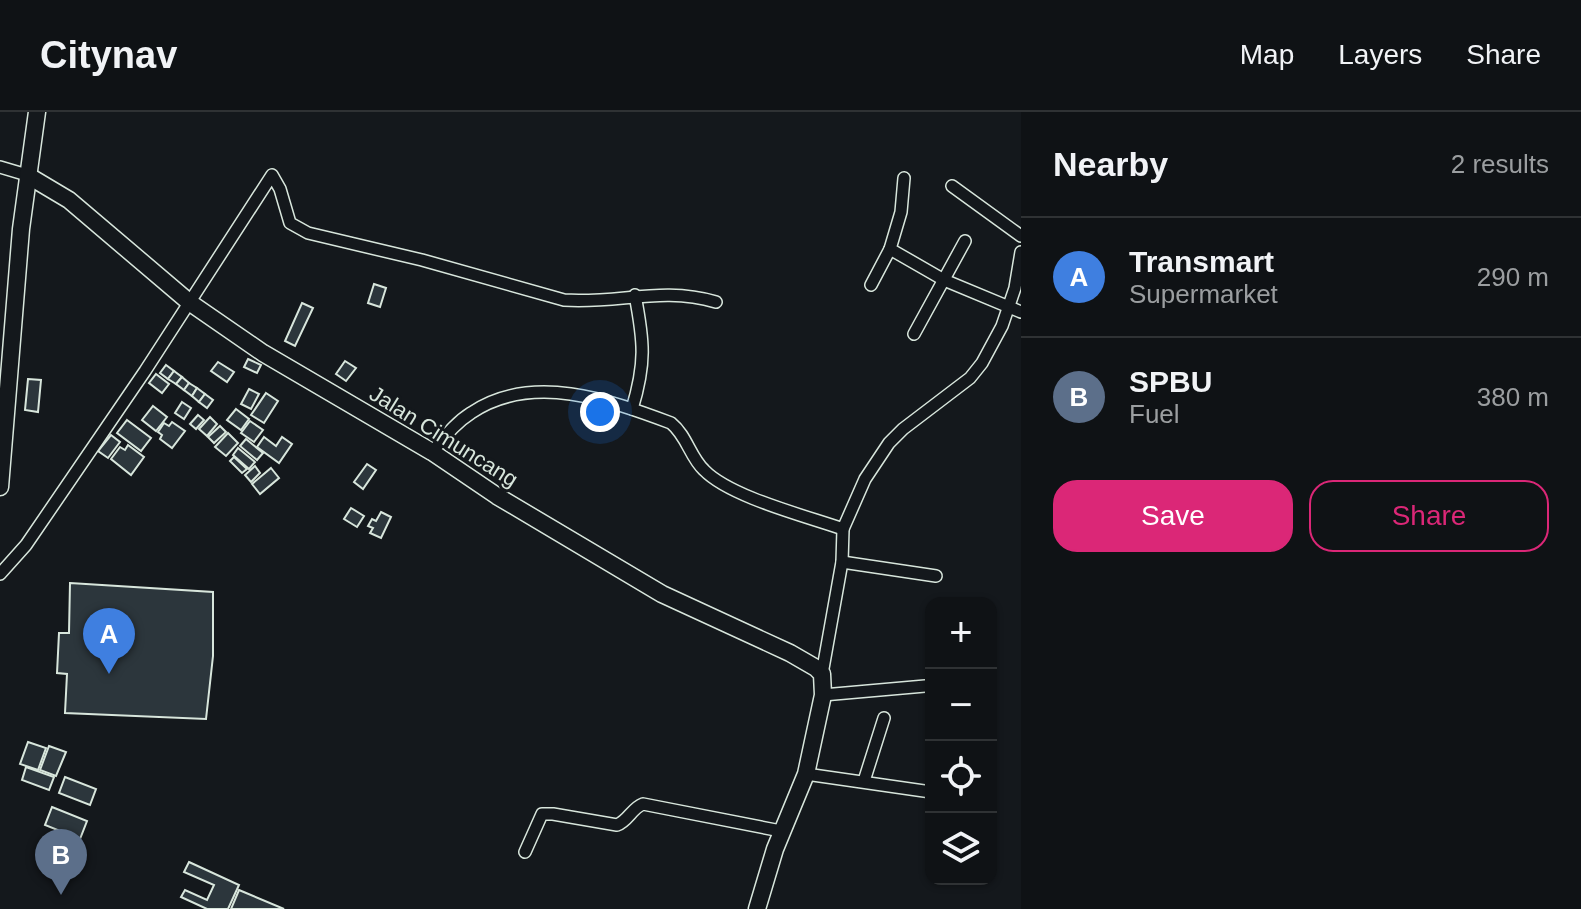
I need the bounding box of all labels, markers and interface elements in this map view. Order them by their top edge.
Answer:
text: Citynav [40,34,177,76]
text: Map [1240,39,1294,70]
text: Layers [1338,39,1422,70]
text: Share [1466,39,1541,70]
text: Nearby [1053,145,1168,183]
text: 2 results [1451,149,1549,179]
text: Transmart [1129,245,1274,278]
text: A [1070,262,1088,292]
text: 290 m [1477,262,1549,292]
text: Supermarket [1129,279,1278,309]
text: SPBU [1129,365,1212,398]
street label: Jalan Cimuncang [365,381,522,492]
text: B [1070,382,1088,412]
text: 380 m [1477,382,1549,412]
your location [580,392,620,432]
text: Fuel [1129,399,1180,429]
button: Save [1053,480,1293,552]
button: Share [1309,480,1549,552]
map controls [925,597,997,885]
button: + [925,597,997,669]
pin: A [83,608,135,674]
button: − [925,669,997,741]
button: locate [925,741,997,813]
button: layers [925,813,997,885]
pin: B [35,829,87,895]

